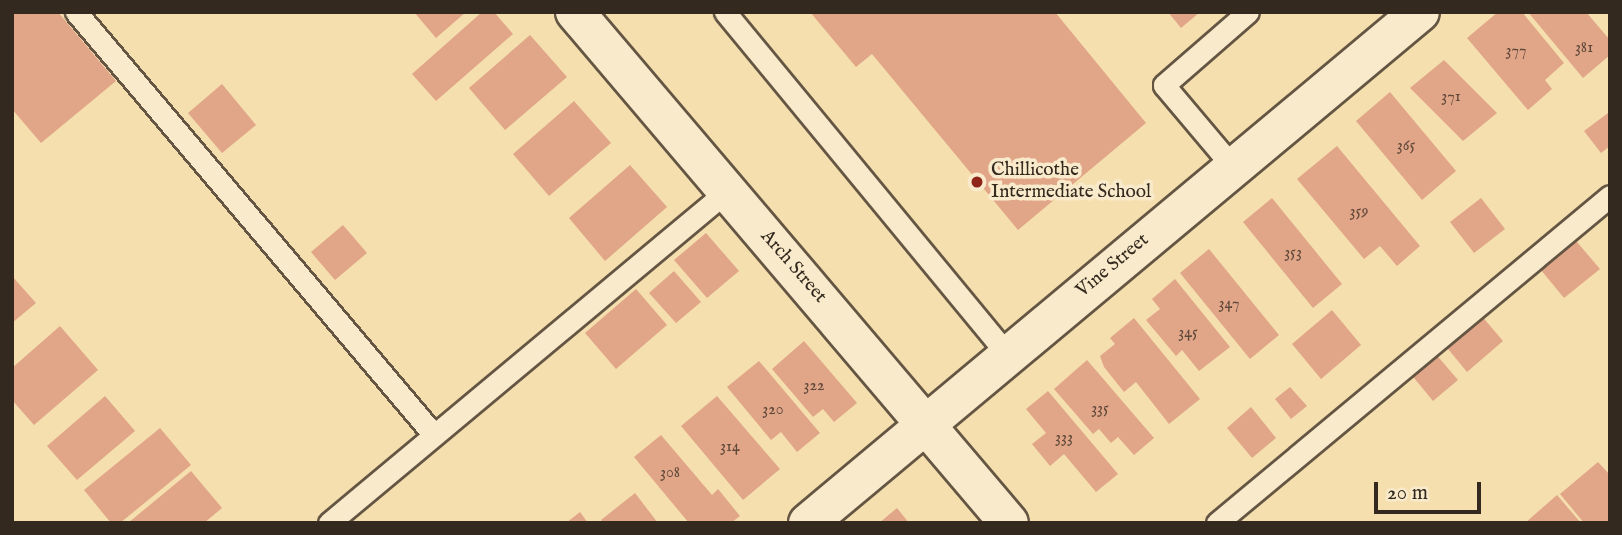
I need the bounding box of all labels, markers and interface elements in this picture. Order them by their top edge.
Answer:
house number: 381 [1575,38,1593,58]
house number: 377 [1506,41,1526,61]
house number: 371 [1441,87,1461,107]
house number: 365 [1397,136,1415,156]
place label: Chillicothe Intermediate School [991,160,1151,204]
marker: Chillicothe Intermediate School [969,174,985,190]
house number: 359 [1350,202,1368,222]
street label: Arch Street [755,226,831,308]
street label: Vine Street [1072,229,1154,303]
house number: 353 [1284,243,1302,263]
house number: 347 [1219,294,1239,314]
house number: 345 [1178,323,1198,343]
house number: 322 [804,376,824,396]
house number: 335 [1091,399,1109,419]
house number: 320 [762,400,784,420]
house number: 333 [1055,428,1073,448]
house number: 314 [720,437,740,457]
house number: 308 [660,463,680,483]
scale bar [1377,468,1484,512]
text: 20 m [1387,480,1428,507]

